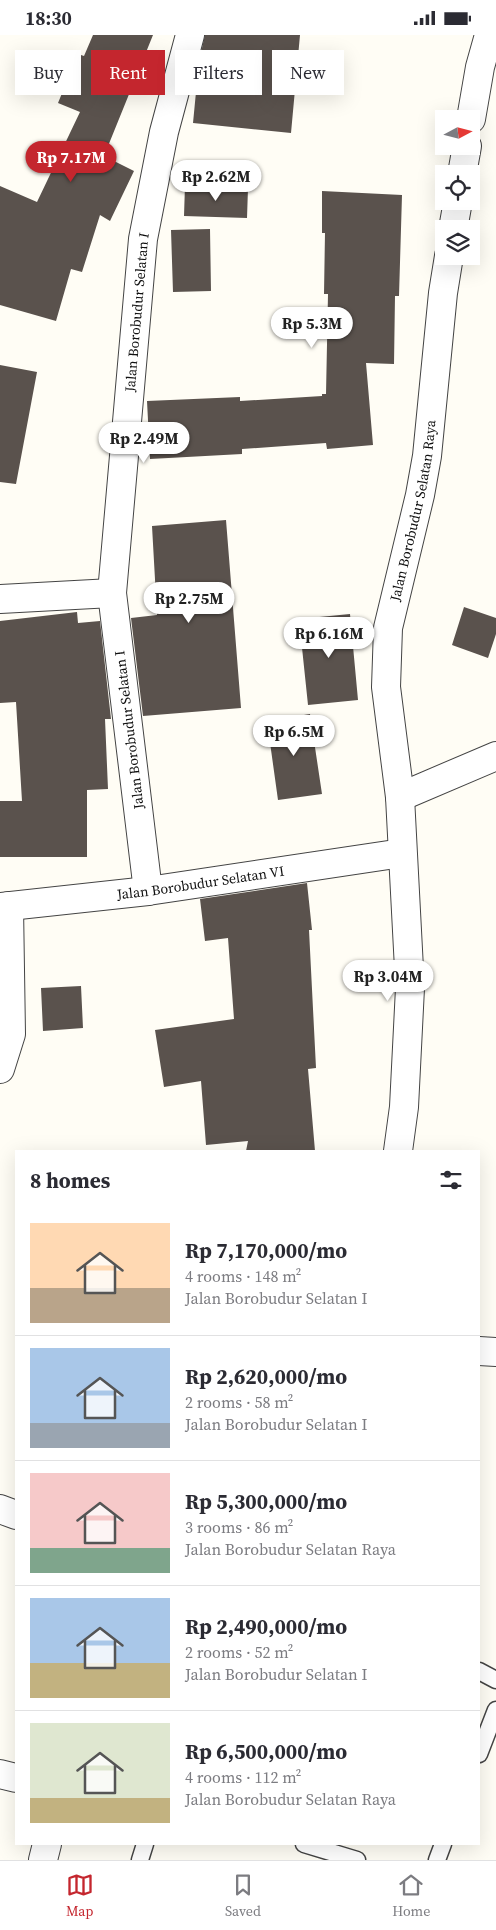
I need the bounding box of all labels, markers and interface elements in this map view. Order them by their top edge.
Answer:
text: 18:30 [25,5,72,31]
chip: Buy [15,50,81,95]
chip: Rent [91,50,165,95]
chip: Filters [175,50,262,95]
chip: New [272,50,344,95]
north arrow [435,110,480,155]
map controls [435,110,480,265]
pin: Rp 7.17M [19,141,123,183]
text: Rp 7.17M [36,146,106,168]
pin: Rp 2.62M [164,159,268,202]
text: Rp 2.62M [181,165,251,187]
button: locate [435,165,480,210]
button: layers [435,220,480,265]
street label: Jalan Borobudur Selatan I [120,231,154,394]
pin: Rp 5.3M [266,307,358,349]
text: Rp 5.3M [282,312,342,334]
street label: Jalan Borobudur Selatan Raya [385,418,441,604]
pin: Rp 2.49M [92,421,196,464]
text: Rp 2.49M [109,427,179,449]
pin: Rp 2.75M [137,581,241,624]
text: Rp 2.75M [154,587,224,609]
pin: Rp 6.16M [277,617,381,659]
text: Rp 6.16M [294,622,364,644]
street label: Jalan Borobudur Selatan I [109,650,149,811]
pin: Rp 6.5M [248,715,340,757]
text: Rp 6.5M [264,720,324,742]
street label: Jalan Borobudur Selatan VI [115,861,286,904]
pin: Rp 3.04M [336,959,440,1002]
text: Rp 3.04M [353,965,423,987]
text: 8 homes [30,1166,110,1195]
icon: filters [437,1166,465,1194]
text: Rp 7,170,000/mo [185,1236,347,1265]
icon: home [70,1243,130,1303]
text: 4 rooms · 148 m² [185,1265,301,1287]
text: Jalan Borobudur Selatan I [185,1287,367,1309]
text: Rp 2,620,000/mo [185,1362,347,1391]
icon: home [70,1368,130,1428]
text: 2 rooms · 58 m² [185,1391,293,1413]
text: Jalan Borobudur Selatan I [185,1413,367,1435]
text: Rp 5,300,000/mo [185,1487,347,1516]
icon: home [70,1493,130,1553]
text: 3 rooms · 86 m² [185,1516,293,1538]
text: Jalan Borobudur Selatan Raya [185,1538,396,1560]
text: Rp 2,490,000/mo [185,1612,347,1641]
icon: home [70,1618,130,1678]
text: 2 rooms · 52 m² [185,1641,293,1663]
text: Jalan Borobudur Selatan I [185,1663,367,1685]
text: Rp 6,500,000/mo [185,1737,347,1766]
icon: home [70,1743,130,1803]
text: 4 rooms · 112 m² [185,1766,301,1788]
text: Jalan Borobudur Selatan Raya [185,1788,396,1810]
tab: Map [66,1871,94,1921]
tab: Saved [225,1871,261,1921]
tab: Home [392,1871,430,1921]

